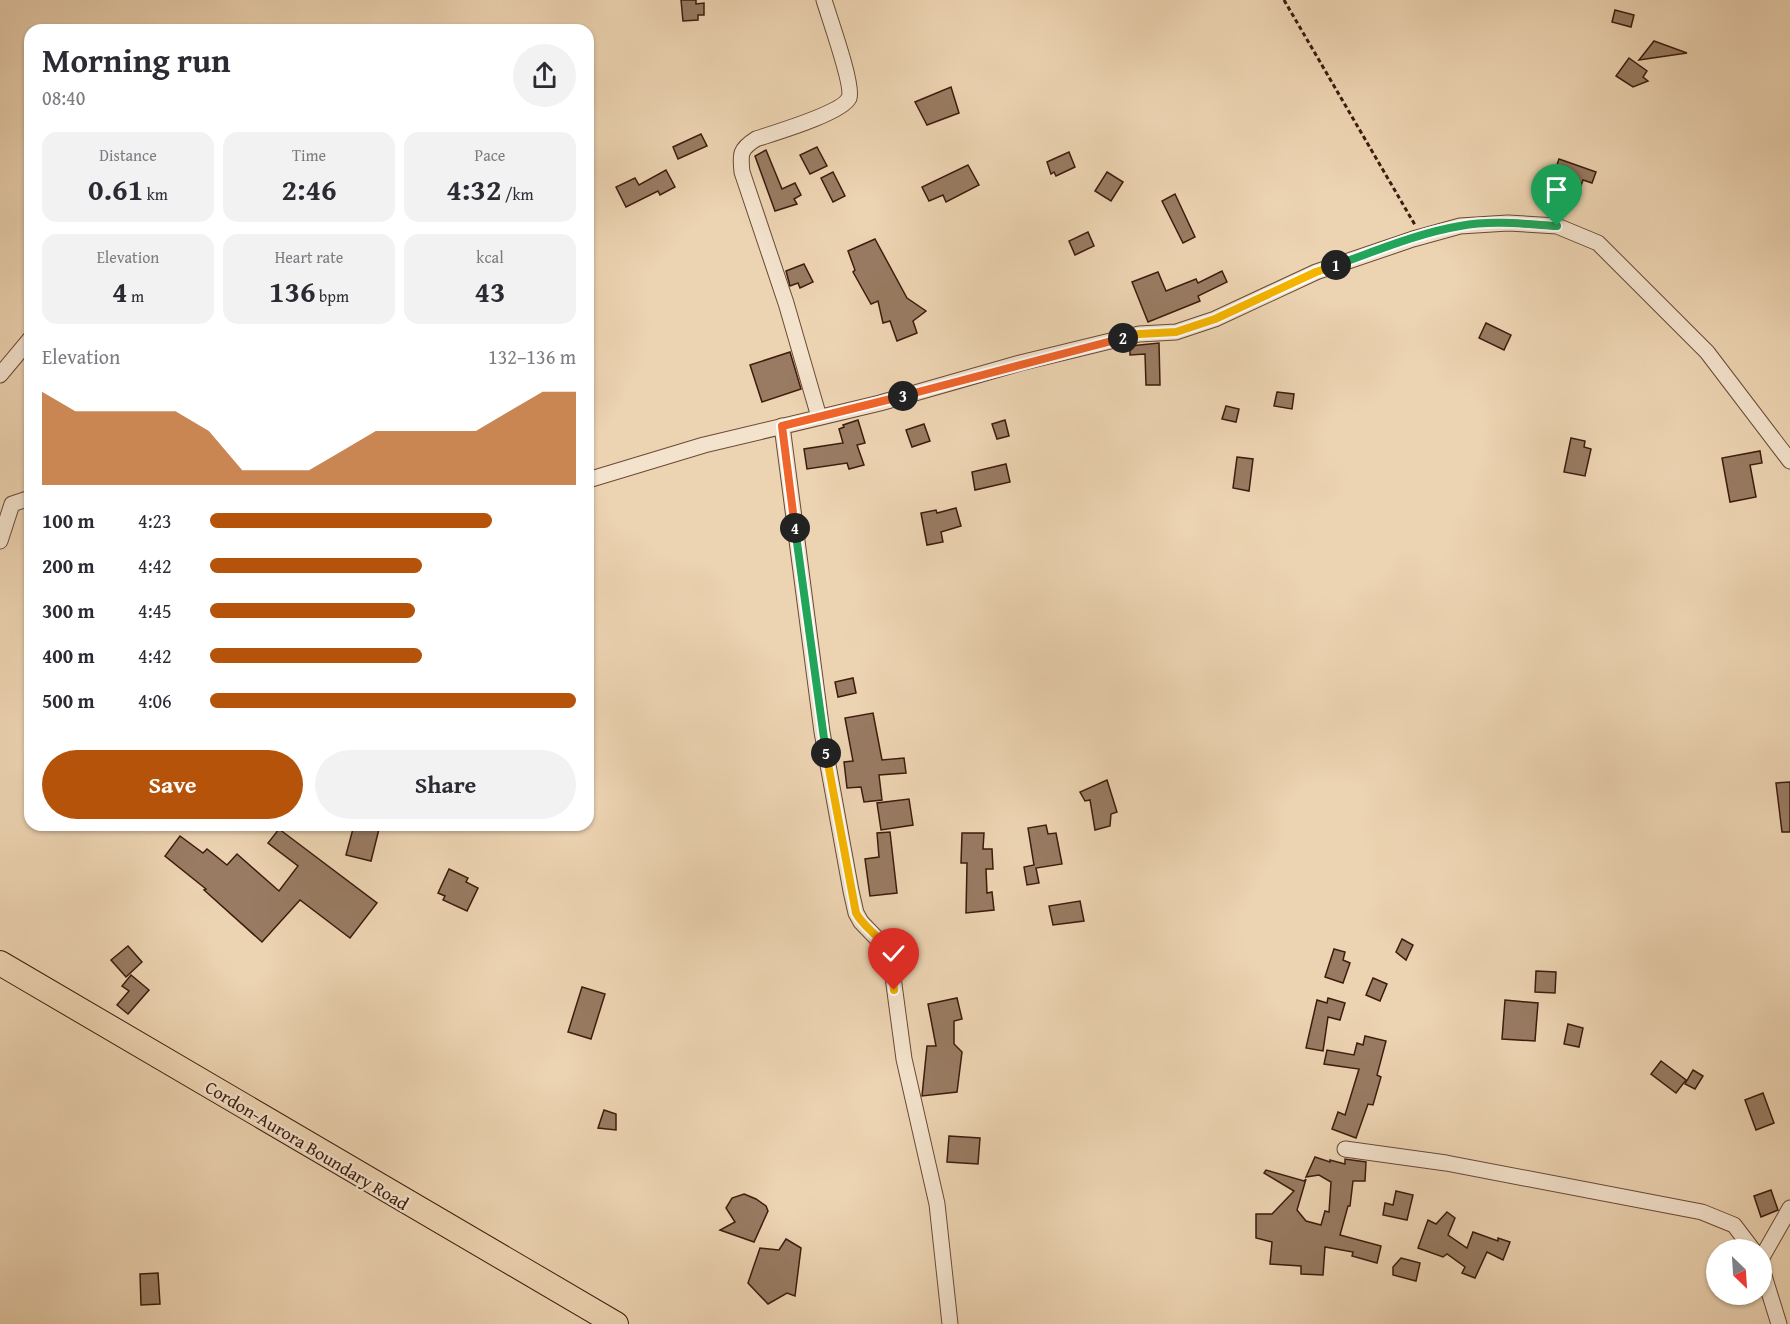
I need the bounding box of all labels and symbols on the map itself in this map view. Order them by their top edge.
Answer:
pin [1531,164,1582,226]
pin: 1 [1321,250,1351,280]
pin: 2 [1108,323,1138,353]
pin: 3 [888,381,918,411]
pin: 4 [780,513,810,543]
pin: 5 [811,738,841,768]
pin [868,928,919,990]
street label: Cordon-Aurora Boundary Road [200,1073,414,1217]
north arrow [1706,1239,1772,1305]

